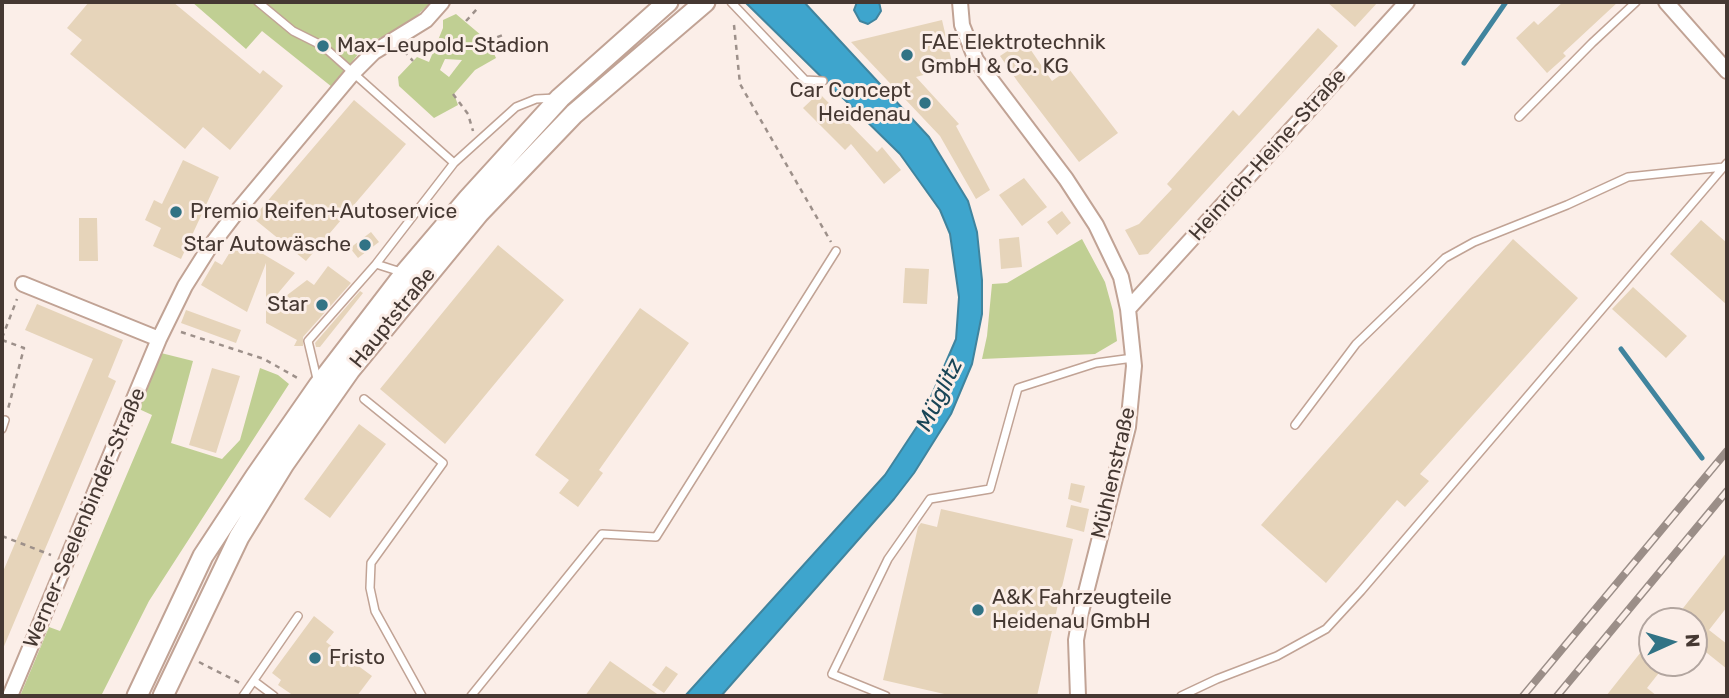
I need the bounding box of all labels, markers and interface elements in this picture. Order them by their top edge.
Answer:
place label: FAE Elektrotechnik GmbH & Co. KG [921,30,1106,80]
place label: Max-Leupold-Stadion [337,33,549,59]
marker: Max-Leupold-Stadion [315,38,331,54]
marker: FAE Elektrotechnik GmbH & Co. KG [899,47,915,63]
street label: Heinrich-Heine-Straße [1184,64,1352,246]
place label: Car Concept Heidenau [790,78,911,128]
marker: Car Concept Heidenau [917,95,933,111]
place label: Premio Reifen+Autoservice [190,199,457,225]
marker: Premio Reifen+Autoservice [168,204,184,220]
place label: Star Autowäsche [183,232,351,258]
marker: Star Autowäsche [357,237,373,253]
street label: Hauptstraße [345,263,441,373]
place label: Star [267,292,308,318]
marker: Star [314,297,330,313]
water label: Müglitz [911,354,969,436]
street label: Werner-Seelenbinder-Straße [19,384,151,652]
street label: Mühlenstraße [1087,405,1141,541]
place label: A&K Fahrzeugteile Heidenau GmbH [992,585,1172,635]
marker: A&K Fahrzeugteile Heidenau GmbH [970,602,986,618]
north arrow [1638,607,1708,677]
text: N [1681,633,1704,648]
place label: Fristo [329,645,385,671]
marker: Fristo [307,650,323,666]

